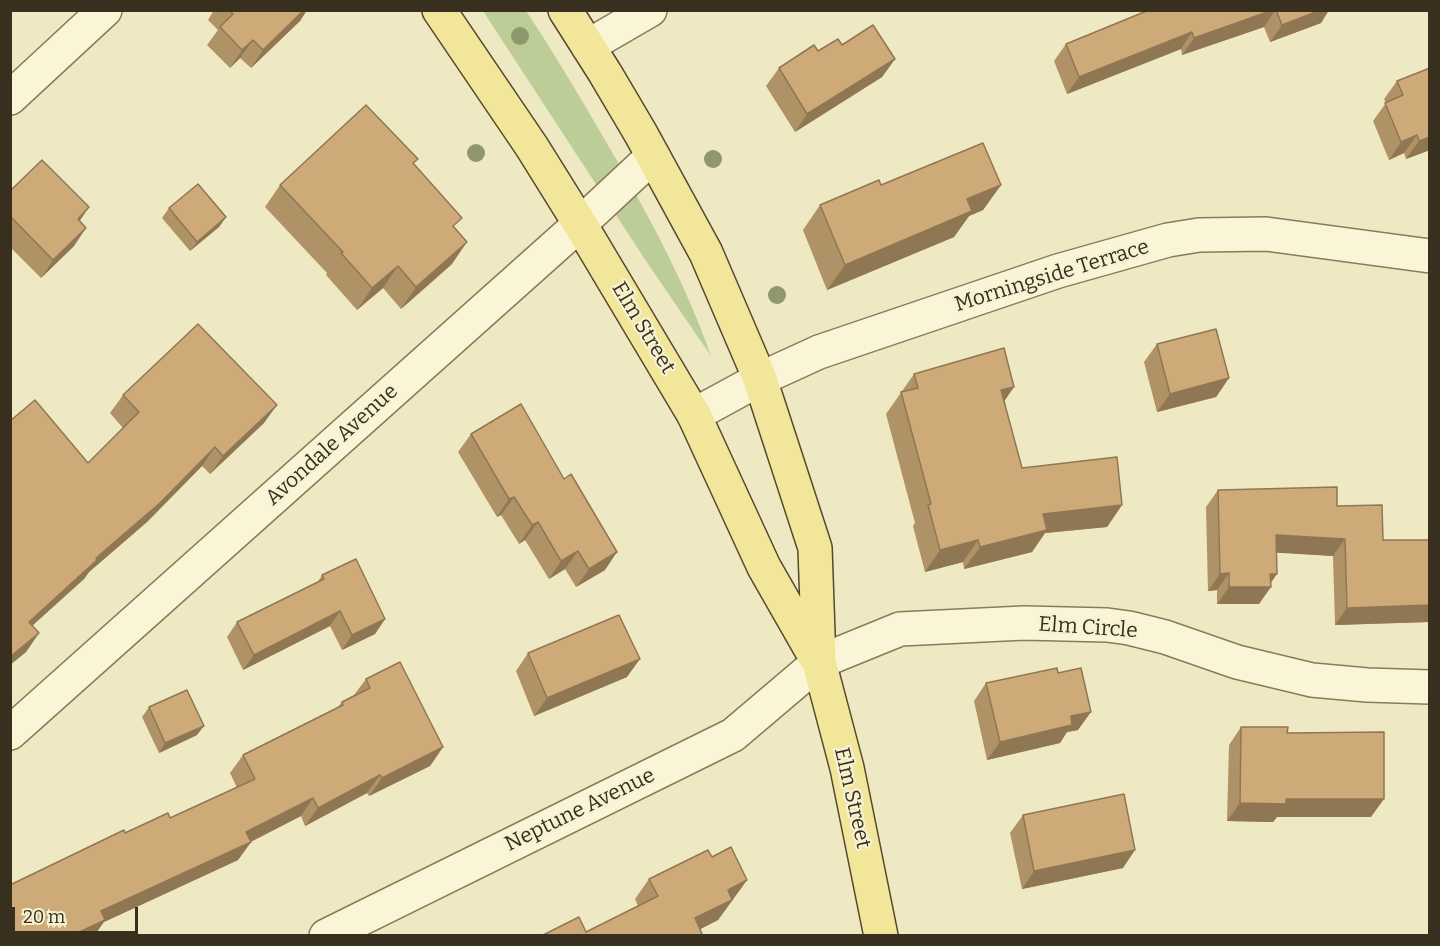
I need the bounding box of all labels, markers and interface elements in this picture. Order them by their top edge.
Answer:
street label: Morningside Terrace [952,234,1152,318]
street label: Elm Street [606,278,680,378]
street label: Avondale Avenue [261,379,403,511]
street label: Elm Circle [1038,612,1138,644]
street label: Elm Street [828,745,876,851]
street label: Neptune Avenue [501,763,659,857]
scale bar [15,895,141,933]
text: 20 m [23,906,65,928]

